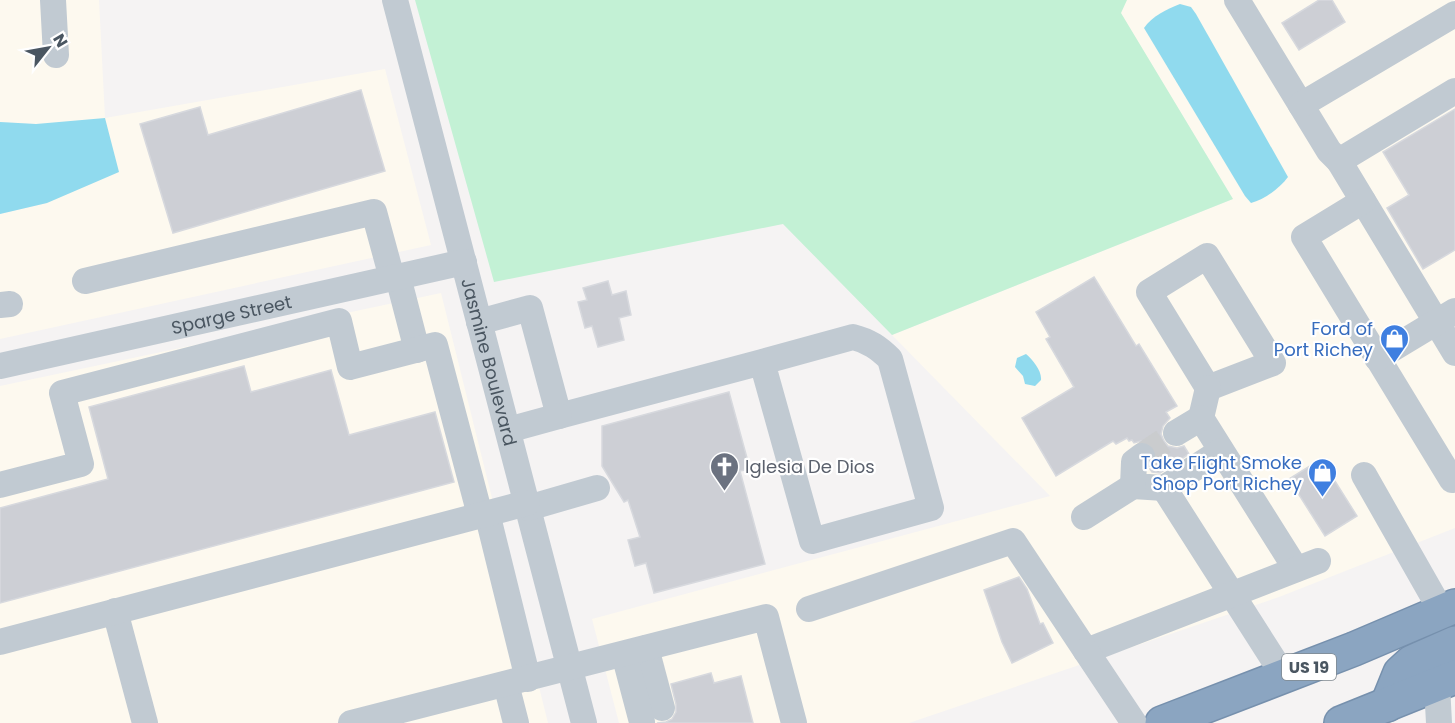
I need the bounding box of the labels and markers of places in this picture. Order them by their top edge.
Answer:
place label: Ford of Port Richey [1274,316,1373,362]
shop icon: Ford of Port Richey [1378,322,1410,364]
church icon: Iglesia De Dios [708,450,740,492]
place label: Take Flight Smoke Shop Port Richey [1141,450,1302,496]
place label: Iglesia De Dios [745,454,875,479]
shop icon: Take Flight Smoke Shop Port Richey [1307,456,1339,498]

